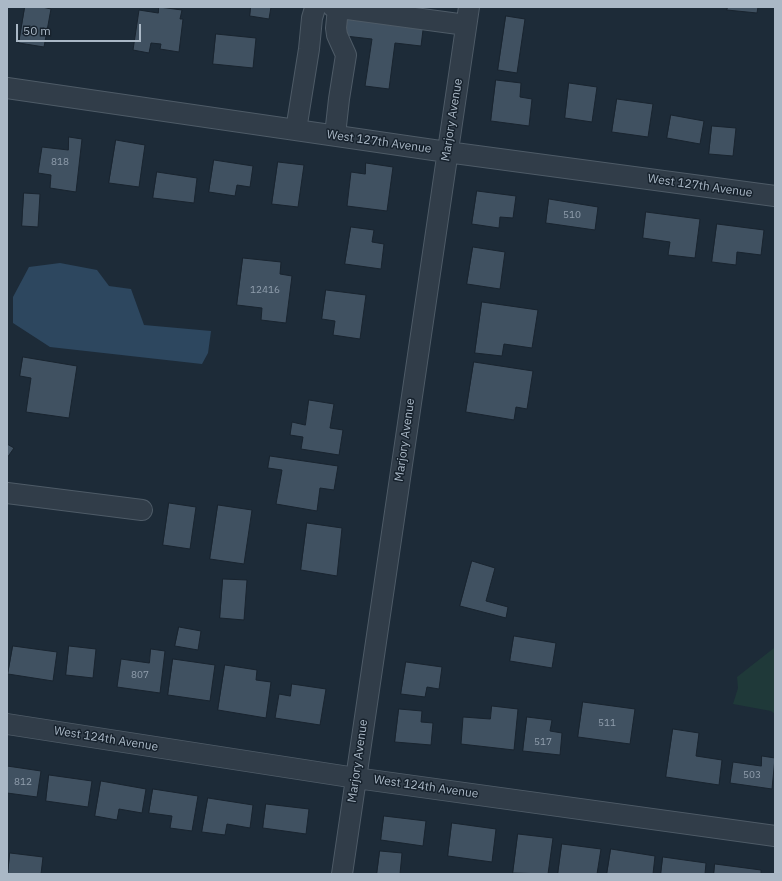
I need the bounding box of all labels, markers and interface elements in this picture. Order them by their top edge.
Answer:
scale bar [18,16,143,42]
text: 50 m [23,23,51,38]
street label: Marjory Avenue [438,78,466,162]
street label: West 127th Avenue [326,128,432,156]
house number: 818 [51,156,69,168]
street label: West 127th Avenue [647,172,753,200]
house number: 510 [563,209,581,221]
house number: 12416 [250,284,280,296]
street label: Marjory Avenue [392,398,418,482]
house number: 807 [131,669,149,681]
house number: 511 [598,717,616,729]
street label: Marjory Avenue [345,719,371,803]
street label: West 124th Avenue [53,724,159,754]
house number: 517 [534,736,552,748]
house number: 503 [743,769,761,781]
street label: West 124th Avenue [373,773,479,801]
house number: 812 [14,776,32,788]

